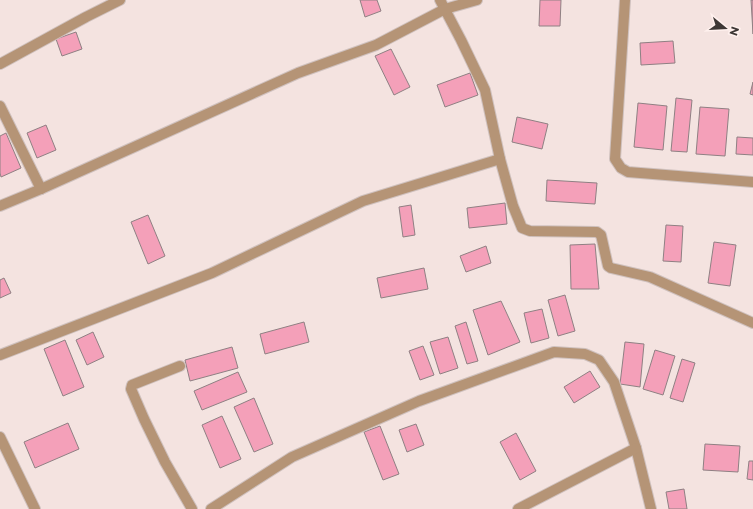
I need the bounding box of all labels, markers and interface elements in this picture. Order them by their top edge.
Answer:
north arrow [705,8,745,48]
text: N [726,25,743,37]

